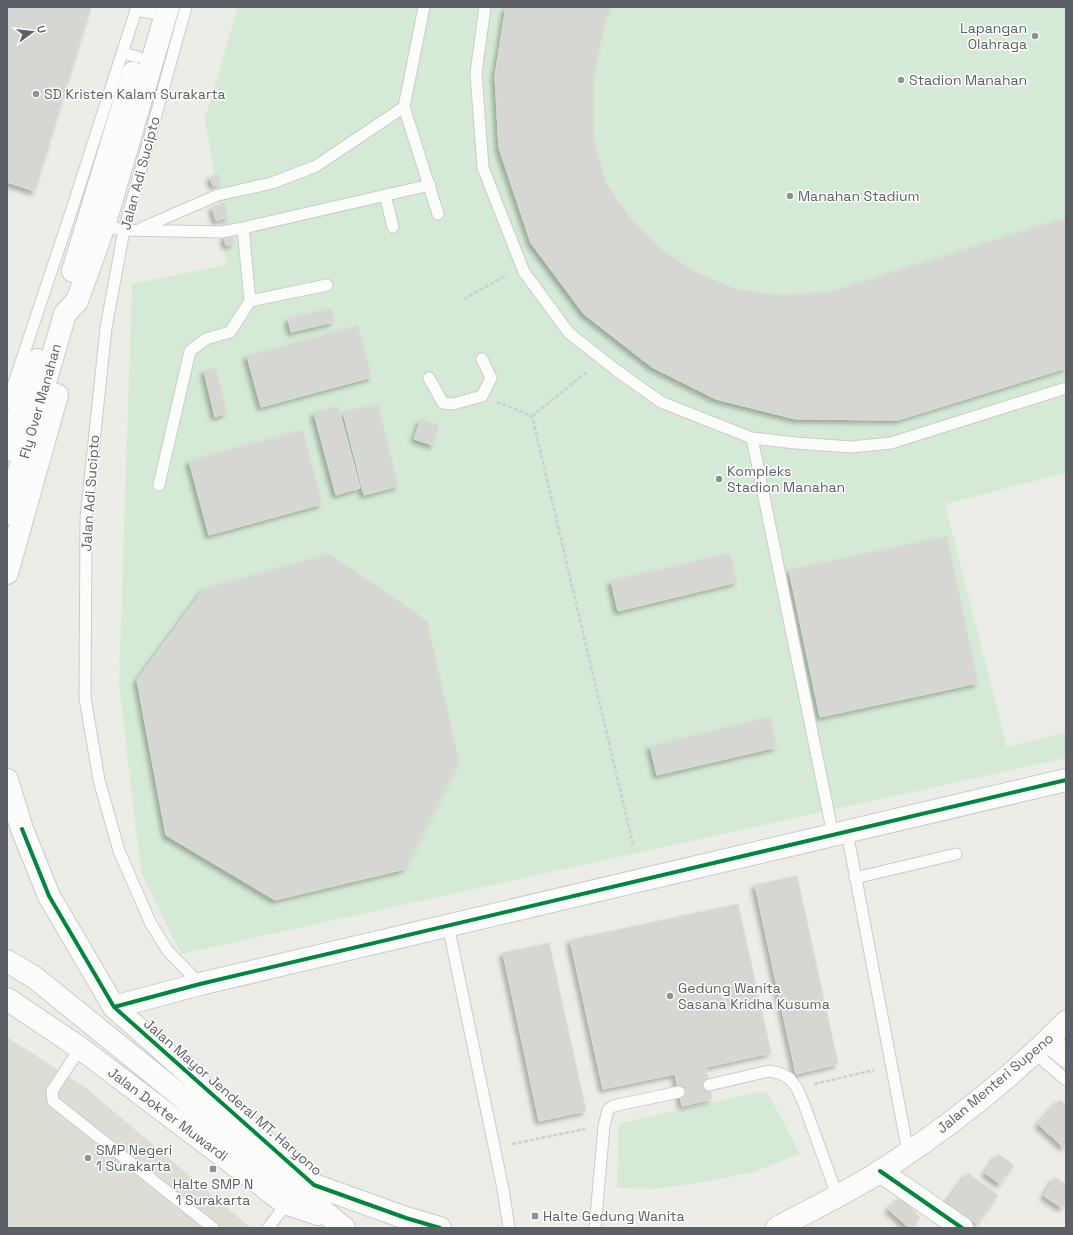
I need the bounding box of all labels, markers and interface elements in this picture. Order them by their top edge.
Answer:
north arrow [12,12,52,52]
place label: Lapangan Olahraga [960,19,1027,53]
text: U [34,24,49,35]
marker: Lapangan Olahraga [1030,31,1040,41]
place label: Stadion Manahan [909,71,1027,89]
marker: Stadion Manahan [896,75,906,85]
place label: SD Kristen Kalam Surakarta [44,85,226,103]
marker: SD Kristen Kalam Surakarta [31,89,41,99]
street label: Jalan Adi Sucipto [116,114,164,232]
place label: Manahan Stadium [798,187,920,205]
marker: Manahan Stadium [785,191,795,201]
street label: Fly Over Manahan [15,341,65,461]
street label: Jalan Adi Sucipto [77,434,103,552]
place label: Kompleks Stadion Manahan [727,462,845,496]
marker: Kompleks Stadion Manahan [714,474,724,484]
place label: Gedung Wanita Sasana Kridha Kusuma [678,979,830,1013]
marker: Gedung Wanita Sasana Kridha Kusuma [665,991,675,1001]
street label: Jalan Mayor Jenderal MT. Haryono [140,1015,326,1179]
street label: Jalan Menteri Supeno [933,1029,1057,1137]
street label: Jalan Dokter Muwardi [104,1063,232,1165]
place label: SMP Negeri 1 Surakarta [96,1141,172,1175]
marker: SMP Negeri 1 Surakarta [83,1153,93,1163]
marker: Halte SMP N 1 Surakarta [208,1164,218,1174]
place label: Halte SMP N 1 Surakarta [173,1175,253,1209]
place label: Halte Gedung Wanita [543,1207,685,1225]
marker: Halte Gedung Wanita [530,1211,540,1221]

